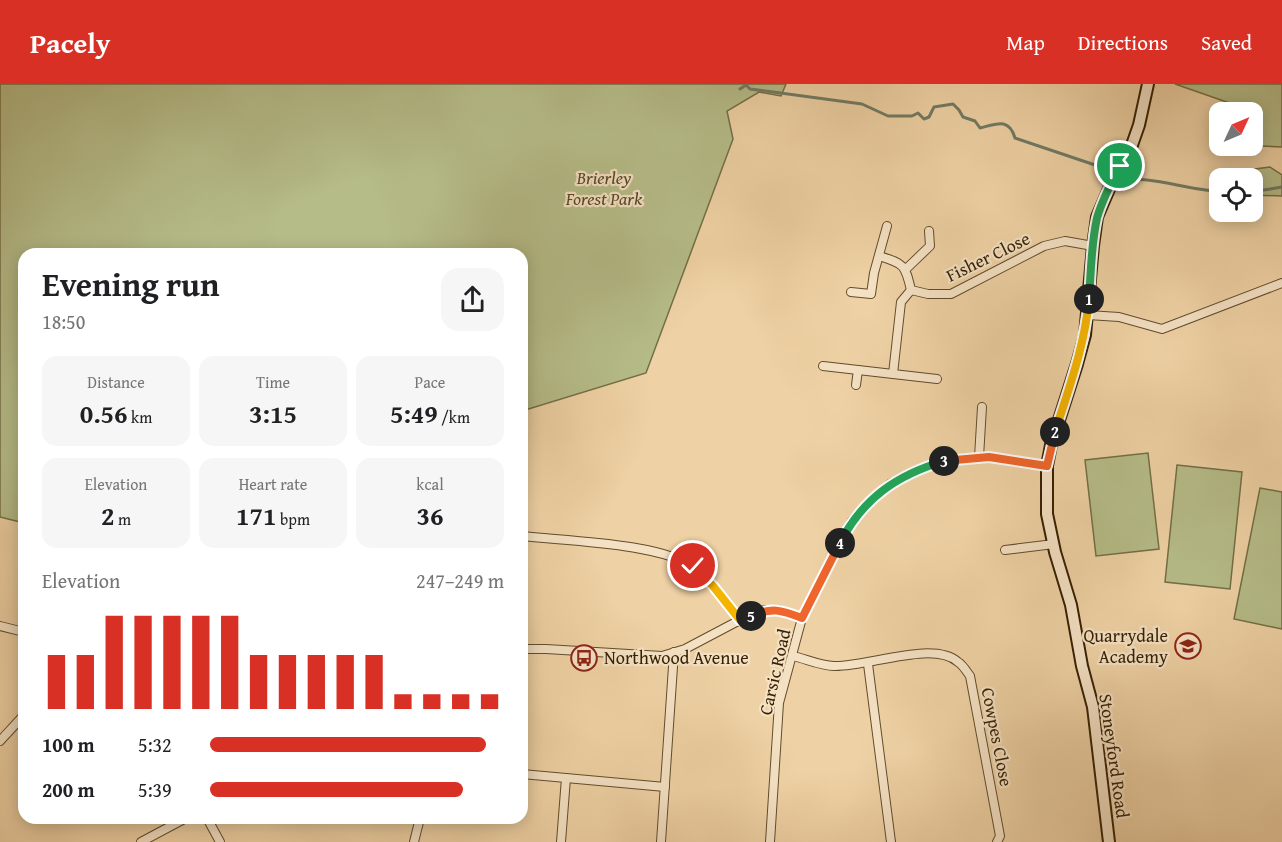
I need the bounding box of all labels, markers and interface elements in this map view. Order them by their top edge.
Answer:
text: Pacely [30,22,110,63]
text: Map [1006,27,1045,58]
text: Directions [1078,27,1168,58]
text: Saved [1201,27,1252,58]
north arrow [1209,102,1263,156]
map controls [1209,102,1263,222]
pin [1094,140,1145,191]
icon: arrive [1103,149,1136,182]
park label: Brierley Forest Park [565,164,643,212]
button: locate [1209,168,1263,222]
street label: Fisher Close [941,225,1034,289]
text: Evening run [42,260,219,308]
button: share [441,268,504,331]
pin: 1 [1074,284,1104,314]
text: 1 [1085,287,1093,311]
text: 18:50 [42,307,85,336]
text: Distance [87,370,145,394]
text: Time [256,370,290,394]
text: Pace [415,370,445,394]
text: 0.56 [80,394,128,433]
text: 3:15 [249,394,297,433]
text: 5:49 [390,394,438,433]
text: km [128,405,152,429]
text: /km [438,405,470,429]
pin: 2 [1040,417,1070,447]
text: 2 [1051,420,1059,444]
pin: 3 [929,446,959,476]
text: 3 [940,449,948,473]
text: Elevation [85,472,147,496]
text: Heart rate [239,472,307,496]
text: kcal [416,472,444,496]
text: 2 [101,496,114,535]
text: 171 [236,496,276,535]
text: 36 [417,496,443,535]
text: m [114,507,131,531]
text: bpm [276,507,310,531]
pin: 4 [825,528,855,558]
text: 4 [836,531,844,555]
pin [667,540,718,591]
icon: check [676,549,709,582]
text: Elevation [42,566,120,595]
text: 247–249 m [416,566,504,595]
pin: 5 [736,601,766,631]
text: 5 [747,604,755,628]
place label: Quarrydale Academy [1083,622,1168,670]
street label: Carsic Road [752,626,798,718]
school or university icon: Quarrydale Academy [1173,631,1203,661]
bus stop icon: Northwood Avenue [569,643,599,673]
place label: Northwood Avenue [604,644,749,671]
street label: Cowpes Close [975,685,1020,789]
street label: Stoneyford Road [1092,692,1137,820]
text: 100 m [42,730,95,759]
text: 5:32 [138,730,172,759]
text: 200 m [42,775,95,804]
text: 5:39 [138,775,172,804]

